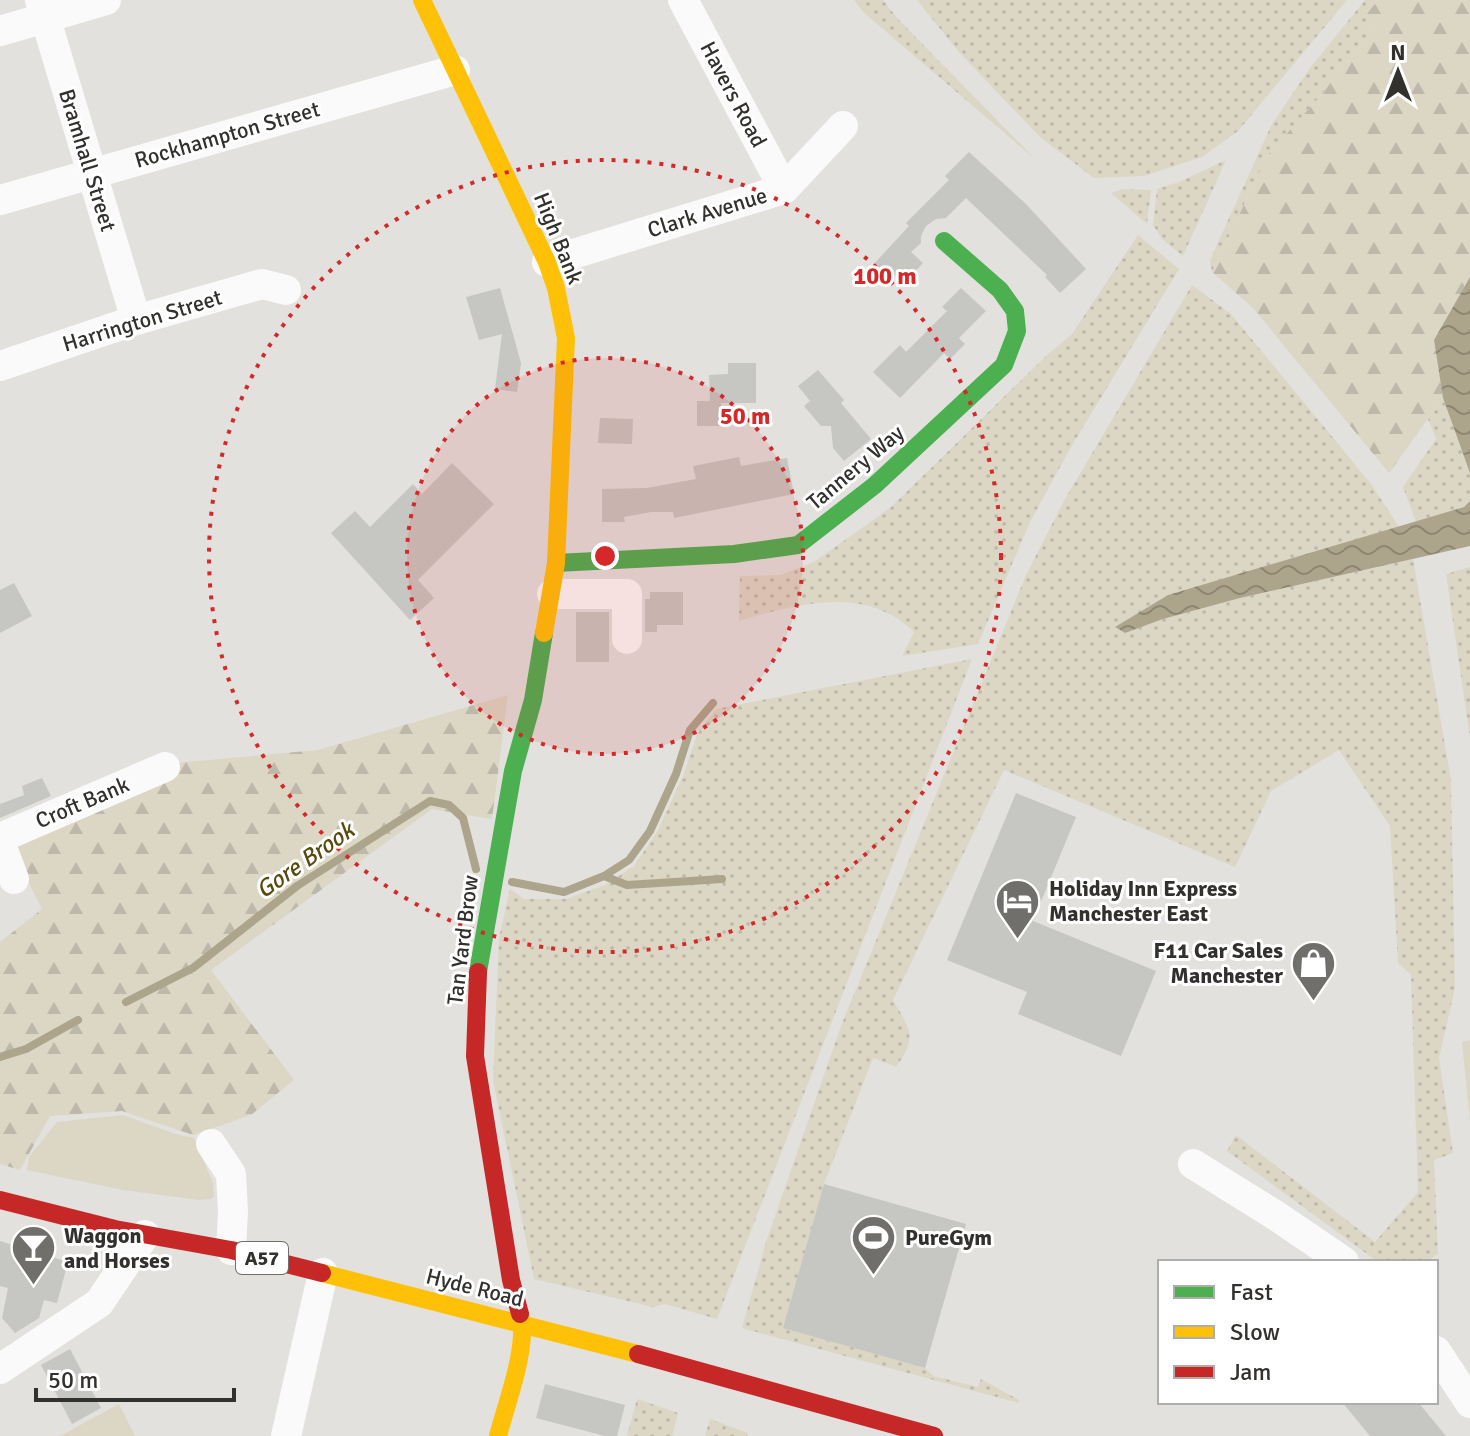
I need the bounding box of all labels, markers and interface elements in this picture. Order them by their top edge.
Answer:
north arrow [1358,32,1438,112]
street label: Havers Road [694,37,773,152]
text: N [1390,39,1406,66]
street label: Bramhall Street [53,86,122,235]
street label: Rockhampton Street [132,95,323,174]
street label: Clark Avenue [644,181,770,243]
street label: High Bank [528,188,589,288]
text: 100 m [853,261,917,291]
street label: Harrington Street [59,283,225,358]
text: 50 m [720,401,770,431]
street label: Tannery Way [801,419,910,516]
centre of rings [591,542,619,570]
street label: Croft Bank [31,771,133,834]
water label: Gore Brook [250,814,362,905]
street label: Tan Yard Brow [441,874,484,1007]
place label: Holiday Inn Express Manchester East [1049,875,1237,927]
hotel icon: Holiday Inn Express Manchester East [994,877,1042,940]
place label: F11 Car Sales Manchester [1154,937,1283,989]
shop icon: F11 Car Sales Manchester [1290,939,1338,1002]
sports icon: PureGym [850,1213,898,1276]
place label: Waggon and Horses [64,1222,170,1274]
bar icon: Waggon and Horses [9,1224,57,1287]
place label: PureGym [905,1224,992,1251]
road number: A57 [236,1242,288,1274]
legend [1158,1260,1438,1404]
street label: Hyde Road [423,1262,526,1313]
text: Fast [1230,1277,1273,1307]
text: Slow [1230,1317,1280,1347]
scale bar [36,1352,234,1402]
text: Jam [1230,1357,1271,1387]
text: 50 m [48,1365,98,1395]

